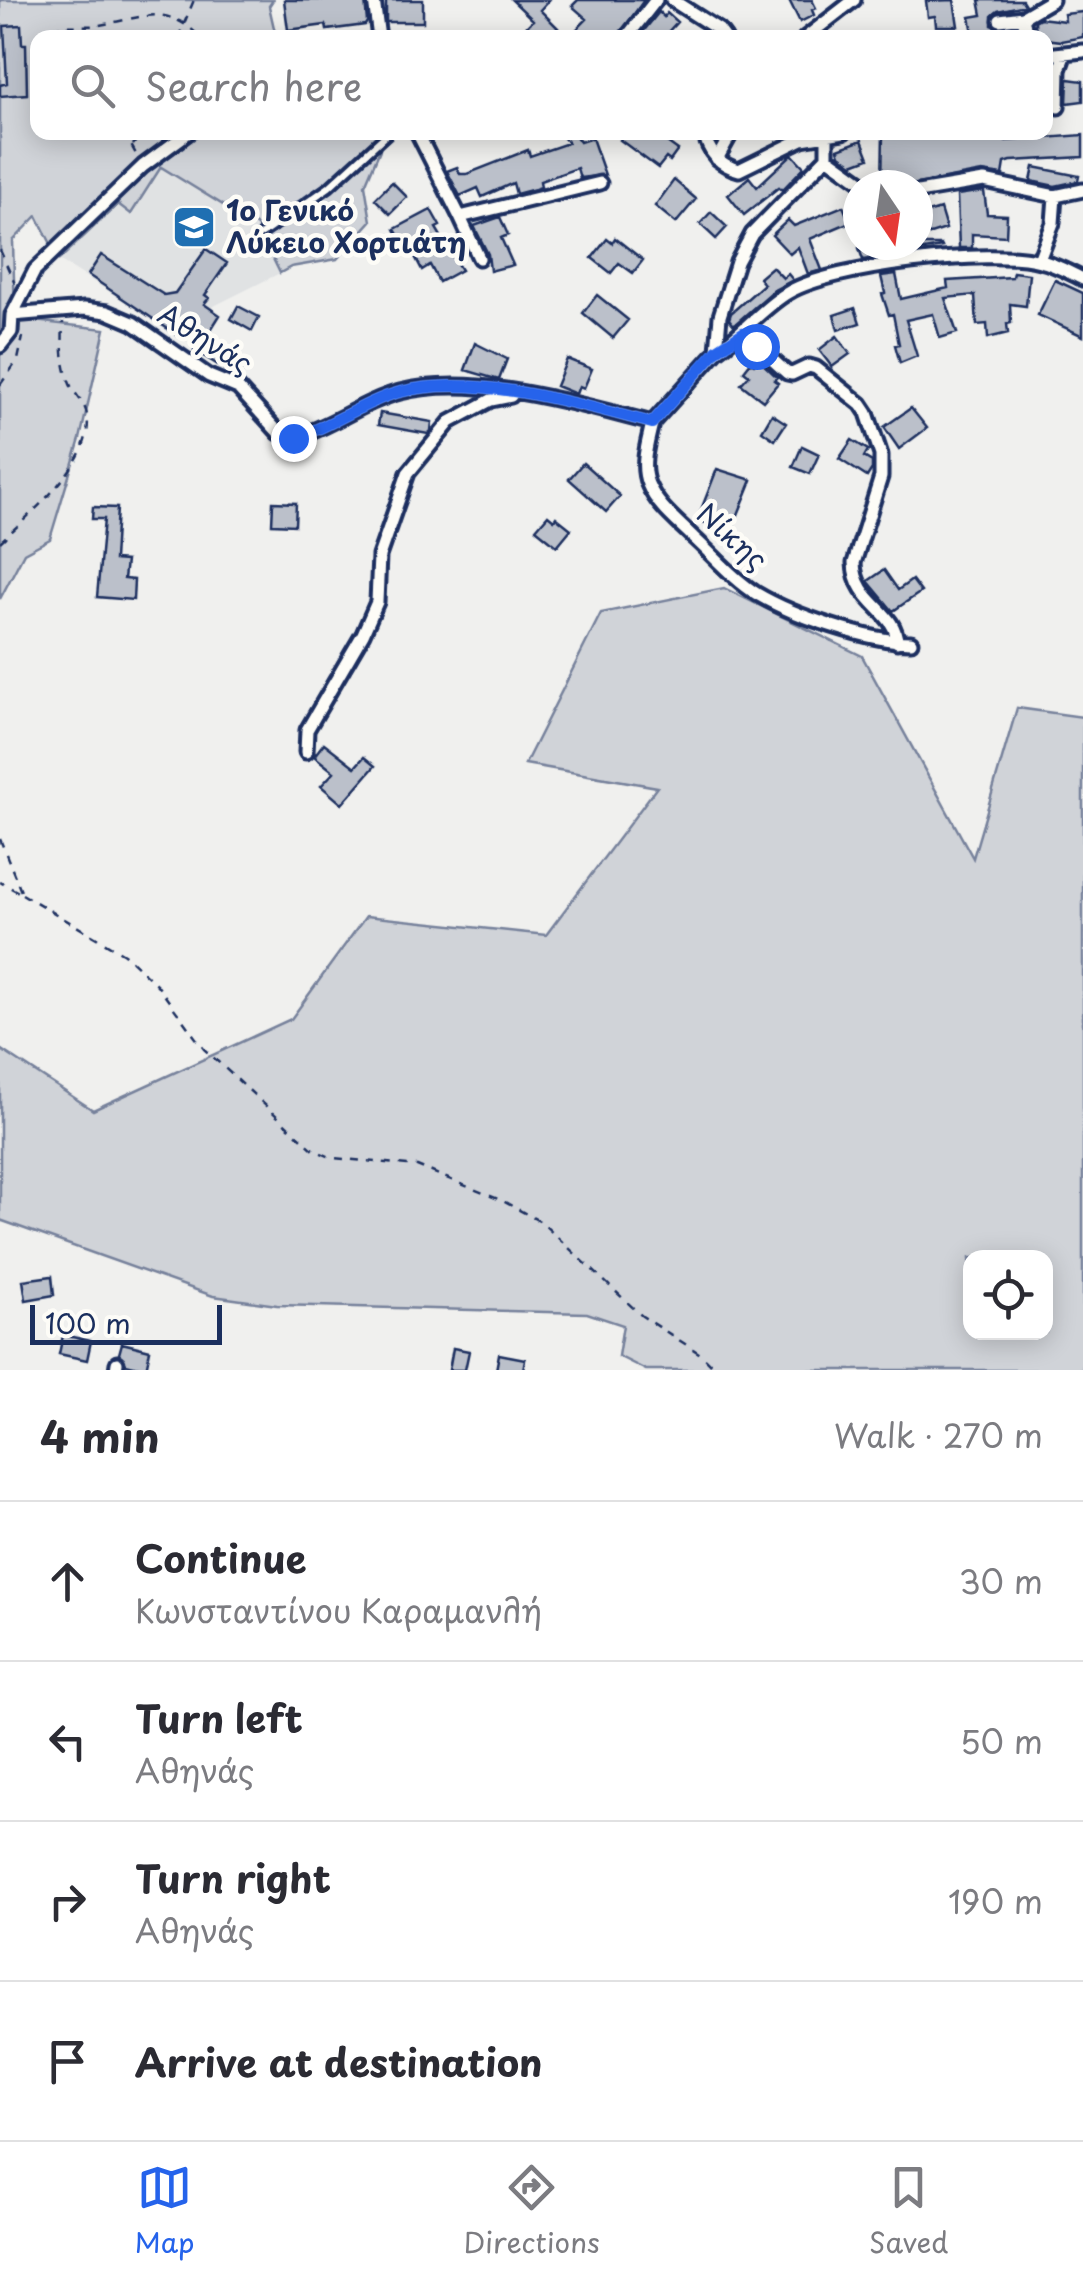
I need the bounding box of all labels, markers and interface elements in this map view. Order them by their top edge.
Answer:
search box [30,30,1053,140]
text: Search here [145,57,362,114]
icon: search [65,58,120,113]
north arrow [843,170,933,260]
place label: 1ο Γενικό Λύκειο Χορτιάτη [226,188,466,263]
school or university icon: 1ο Γενικό Λύκειο Χορτιάτη [171,204,217,250]
street label: Αθηνάς [150,292,261,384]
route start [734,324,780,370]
route end [271,416,317,462]
street label: Νίκης [688,492,778,579]
map controls [963,1250,1053,1340]
button: locate [963,1250,1053,1340]
scale bar [30,1300,222,1344]
text: 100 m [45,1301,131,1344]
text: 4 min [40,1404,160,1467]
text: Walk · 270 m [834,1411,1043,1459]
text: Continue [135,1529,306,1586]
icon: ahead [40,1554,95,1609]
text: 30 m [959,1557,1043,1605]
text: Κωνσταντίνου Καραμανλή [135,1586,542,1634]
text: Turn left [135,1689,303,1746]
icon: left [40,1714,95,1769]
text: 50 m [960,1717,1043,1765]
text: Αθηνάς [135,1746,254,1794]
text: Turn right [135,1849,331,1906]
icon: right [40,1874,95,1929]
text: 190 m [948,1877,1043,1925]
text: Αθηνάς [135,1906,254,1954]
text: Arrive at destination [135,2033,543,2090]
icon: arrive [40,2034,95,2089]
tab: Map [135,2160,194,2263]
tab: Directions [464,2160,600,2263]
tab: Saved [869,2160,948,2263]

